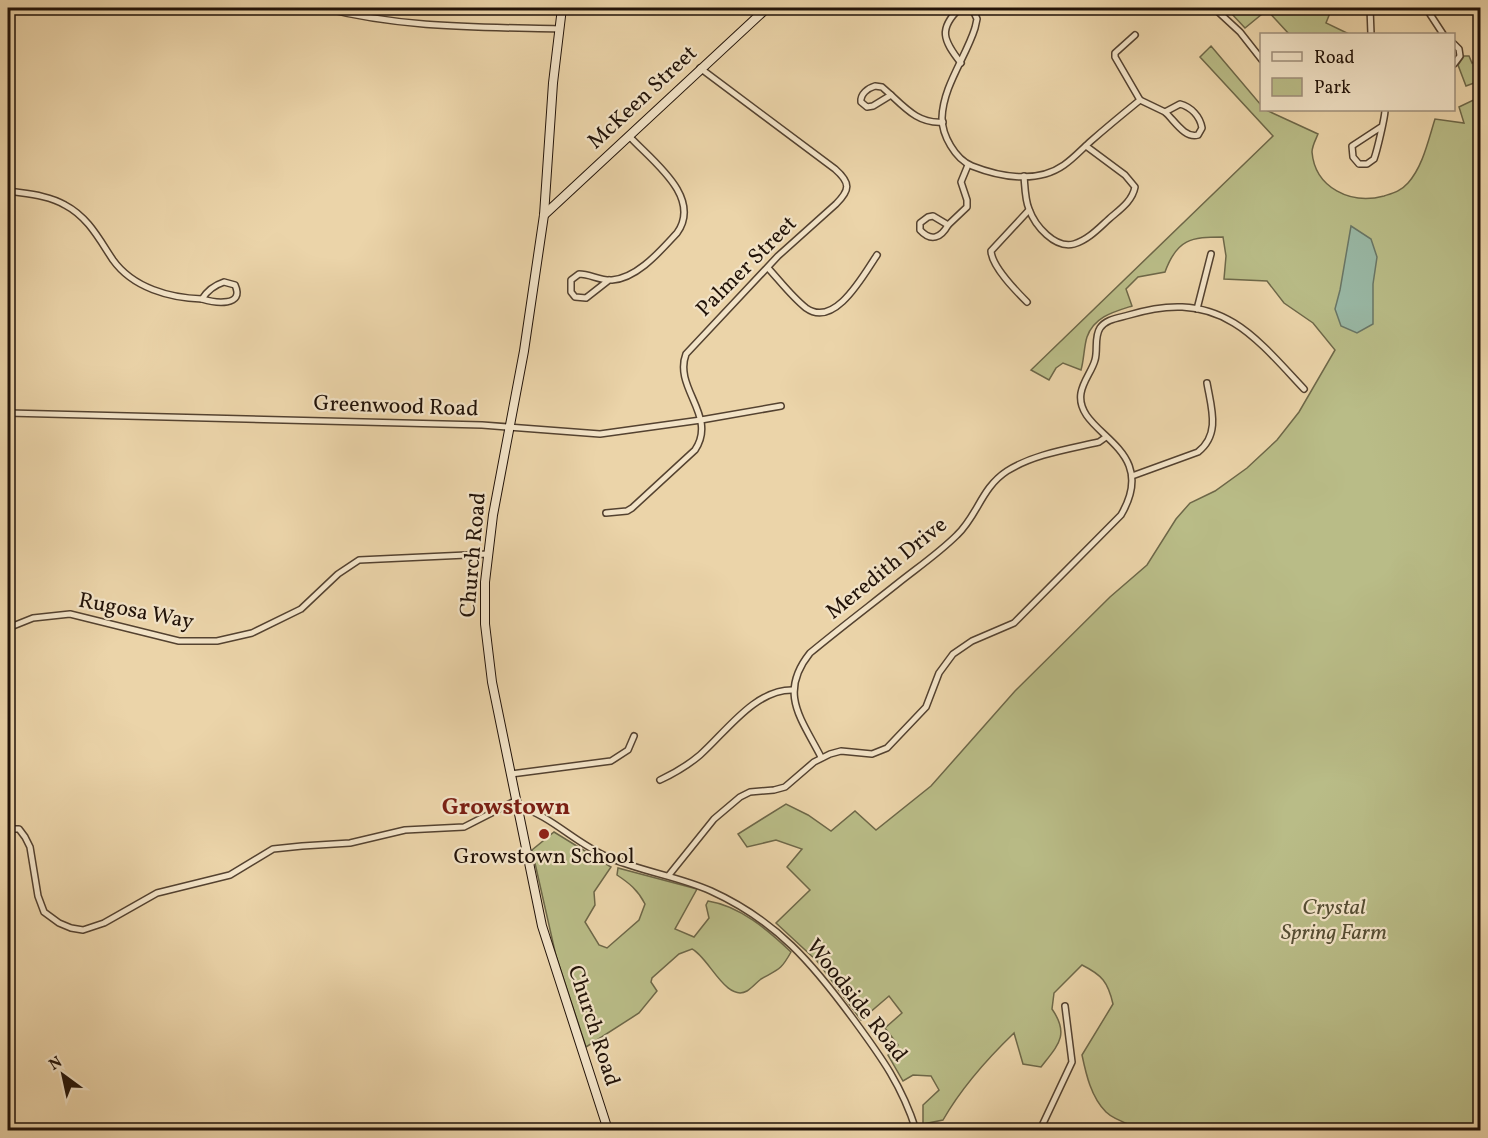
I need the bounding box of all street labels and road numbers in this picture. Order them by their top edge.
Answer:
street label: McKeen Street [581,39,705,157]
street label: Palmer Street [690,209,805,324]
street label: Greenwood Road [313,389,479,425]
street label: Church Road [453,491,495,619]
street label: Meredith Drive [820,510,954,628]
street label: Rugosa Way [75,586,197,638]
street label: Woodside Road [798,933,914,1069]
street label: Church Road [559,961,627,1091]

